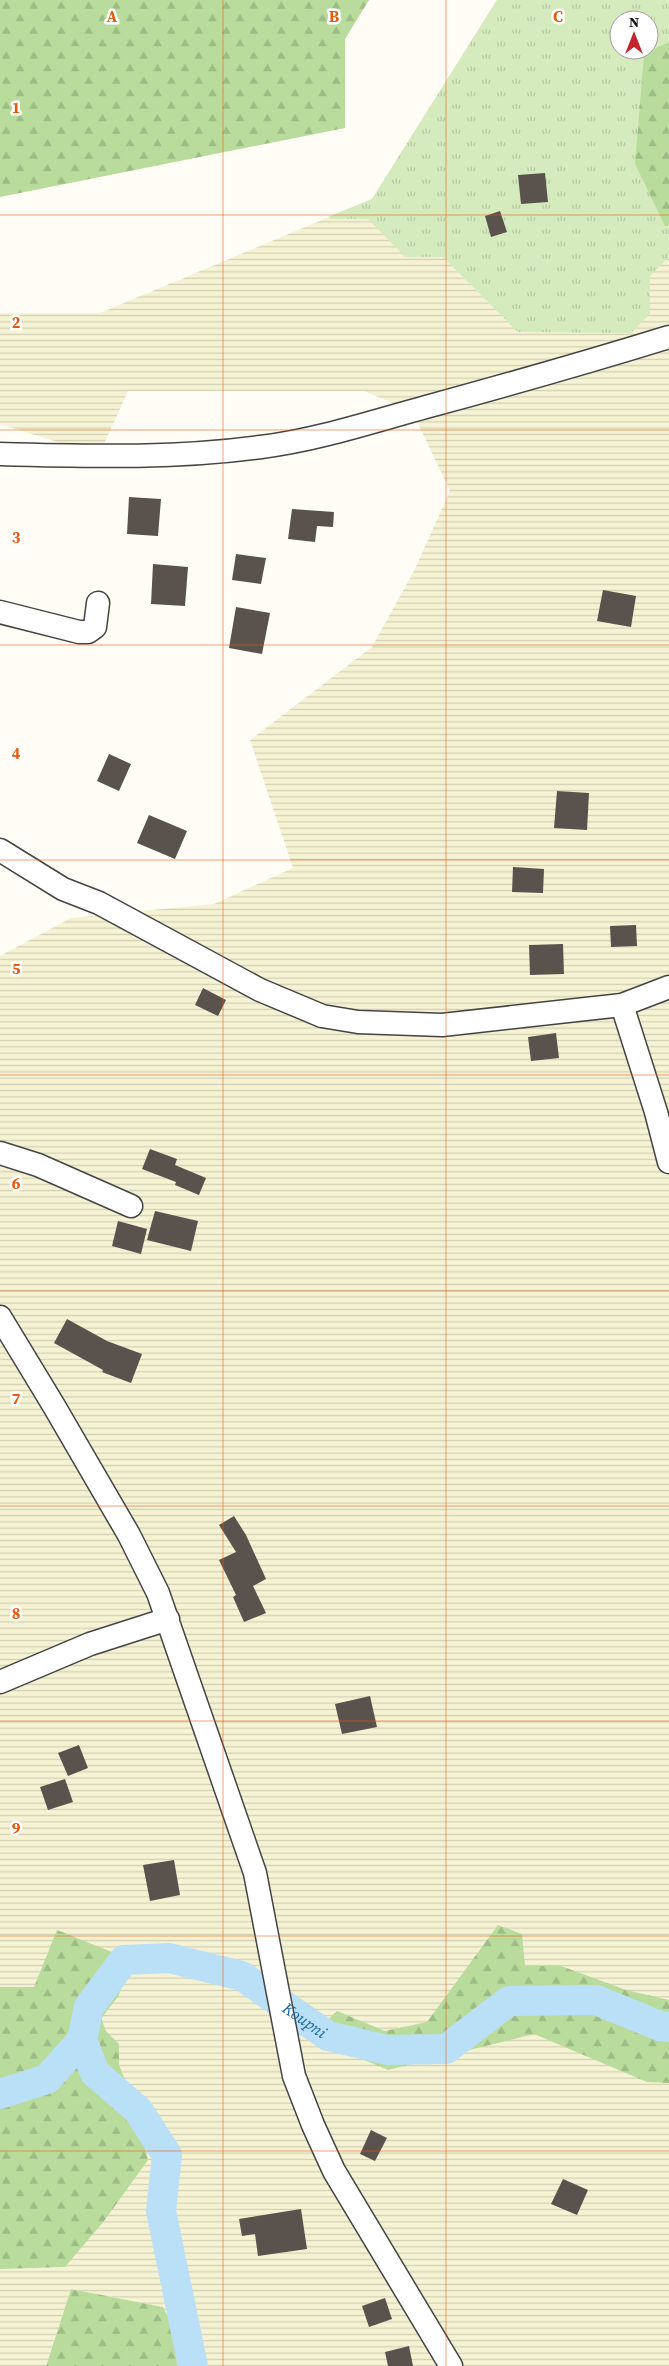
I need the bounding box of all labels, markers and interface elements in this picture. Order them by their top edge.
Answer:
text: A [107,5,118,27]
text: B [329,5,340,27]
text: C [553,5,563,27]
north arrow [609,10,659,60]
text: N [629,12,639,32]
text: 1 [12,96,20,118]
text: 2 [12,311,21,333]
text: 3 [12,526,21,548]
text: 4 [12,742,21,764]
text: 5 [12,957,21,979]
text: 6 [12,1172,21,1194]
text: 7 [12,1387,21,1409]
text: 8 [12,1602,20,1624]
text: 9 [12,1817,21,1839]
water label: Koupni [277,1996,332,2043]

